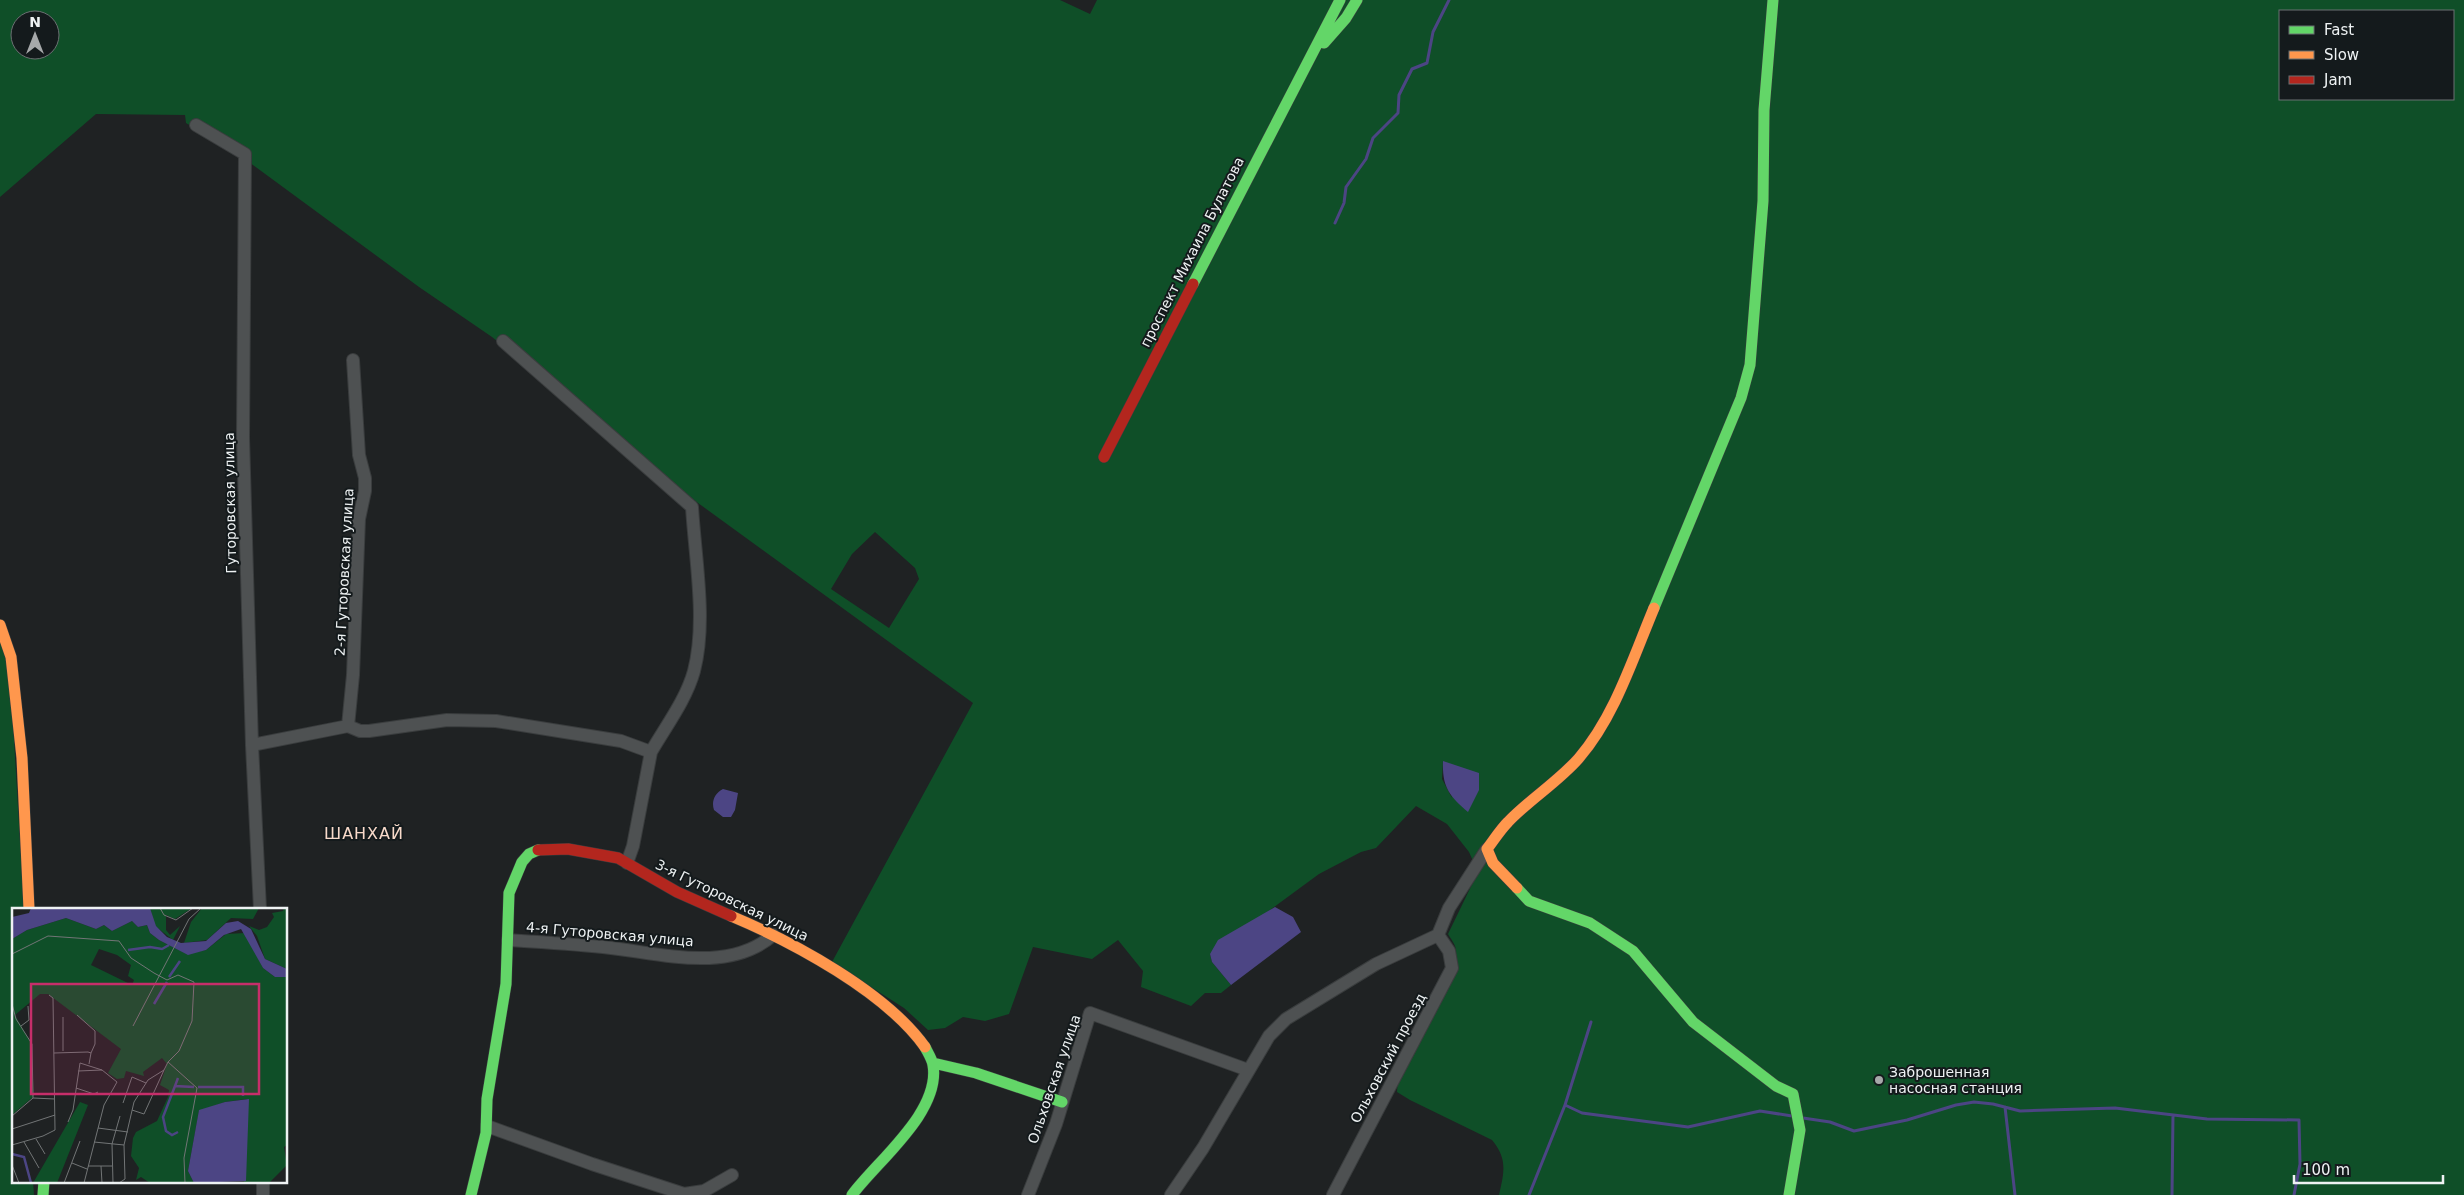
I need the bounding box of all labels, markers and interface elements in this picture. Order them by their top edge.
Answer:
north arrow [10,10,60,60]
legend [2279,10,2454,100]
text: N [29,14,41,30]
text: Fast [2324,21,2354,39]
text: Slow [2324,46,2359,64]
text: Jam [2323,71,2352,89]
street label: проспект Михаила Булатова [1137,154,1247,350]
street label: Гуторовская улица [221,432,239,574]
street label: 2-я Гуторовская улица [332,488,356,656]
district label: ШАНХАЙ [324,824,404,843]
street label: 3-я Гуторовская улица [653,856,811,944]
inset map [12,908,288,1182]
street label: 4-я Гуторовская улица [526,919,694,949]
street label: Ольховский проезд [1347,990,1429,1126]
street label: Ольховская улица [1024,1012,1084,1146]
place label: Заброшенная насосная станция [1889,1064,2022,1096]
marker: Заброшенная насосная станция [1873,1074,1885,1086]
scale bar [2294,1152,2443,1184]
text: 100 m [2302,1161,2350,1179]

